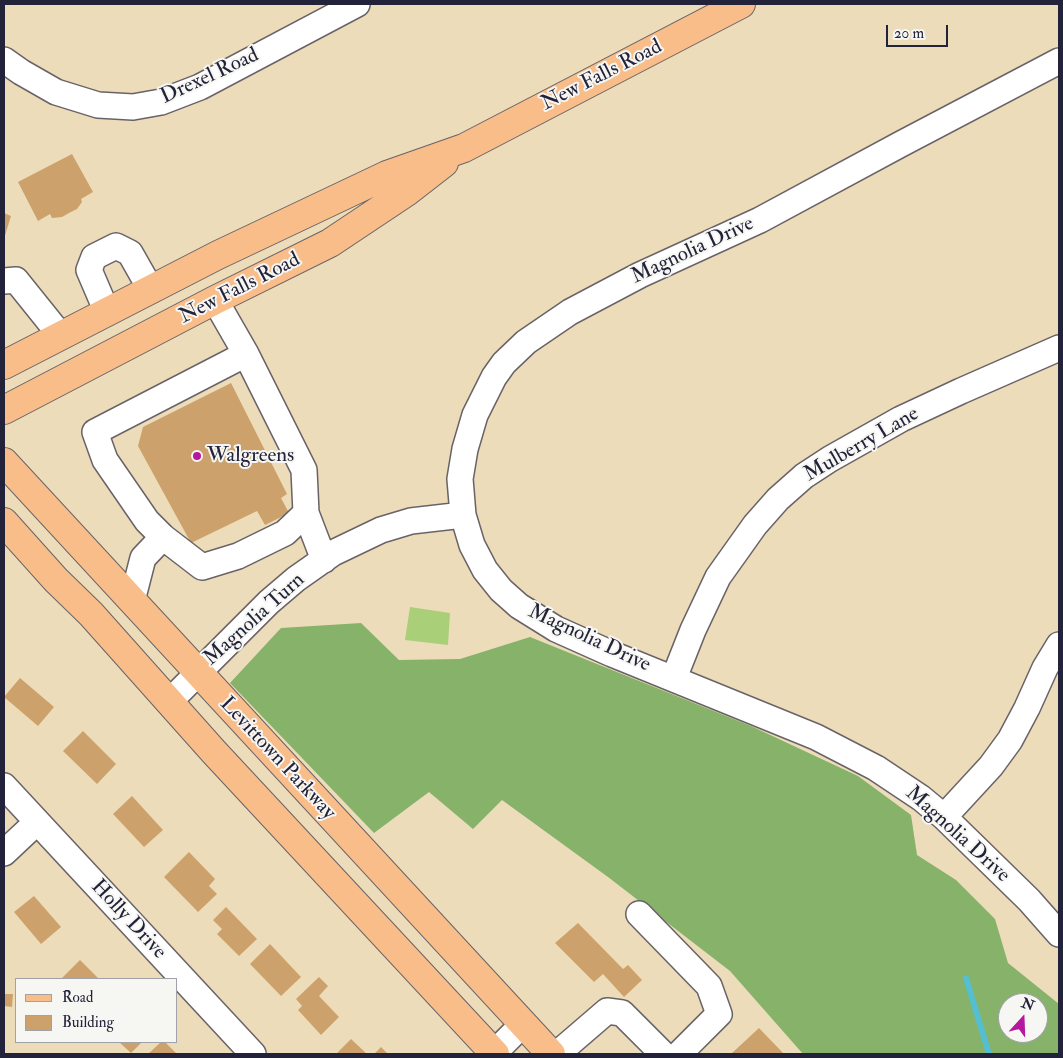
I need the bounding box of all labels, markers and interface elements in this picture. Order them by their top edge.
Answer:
scale bar [888,15,950,47]
text: 20 m [894,24,924,43]
street label: New Falls Road [537,35,667,117]
street label: Drexel Road [157,43,263,111]
street label: Magnolia Drive [628,212,758,290]
street label: New Falls Road [175,248,305,330]
street label: Mulberry Lane [800,402,924,488]
place label: Walgreens [207,443,294,469]
marker: Walgreens [191,450,203,462]
street label: Magnolia Turn [199,568,311,672]
street label: Magnolia Drive [524,600,654,678]
street label: Levittown Parkway [214,692,340,826]
street label: Magnolia Drive [900,781,1014,889]
street label: Holly Drive [85,875,171,965]
legend [15,978,178,1043]
text: Road [62,988,93,1007]
north arrow [998,993,1048,1043]
text: N [1019,994,1037,1015]
text: Building [62,1013,114,1032]

